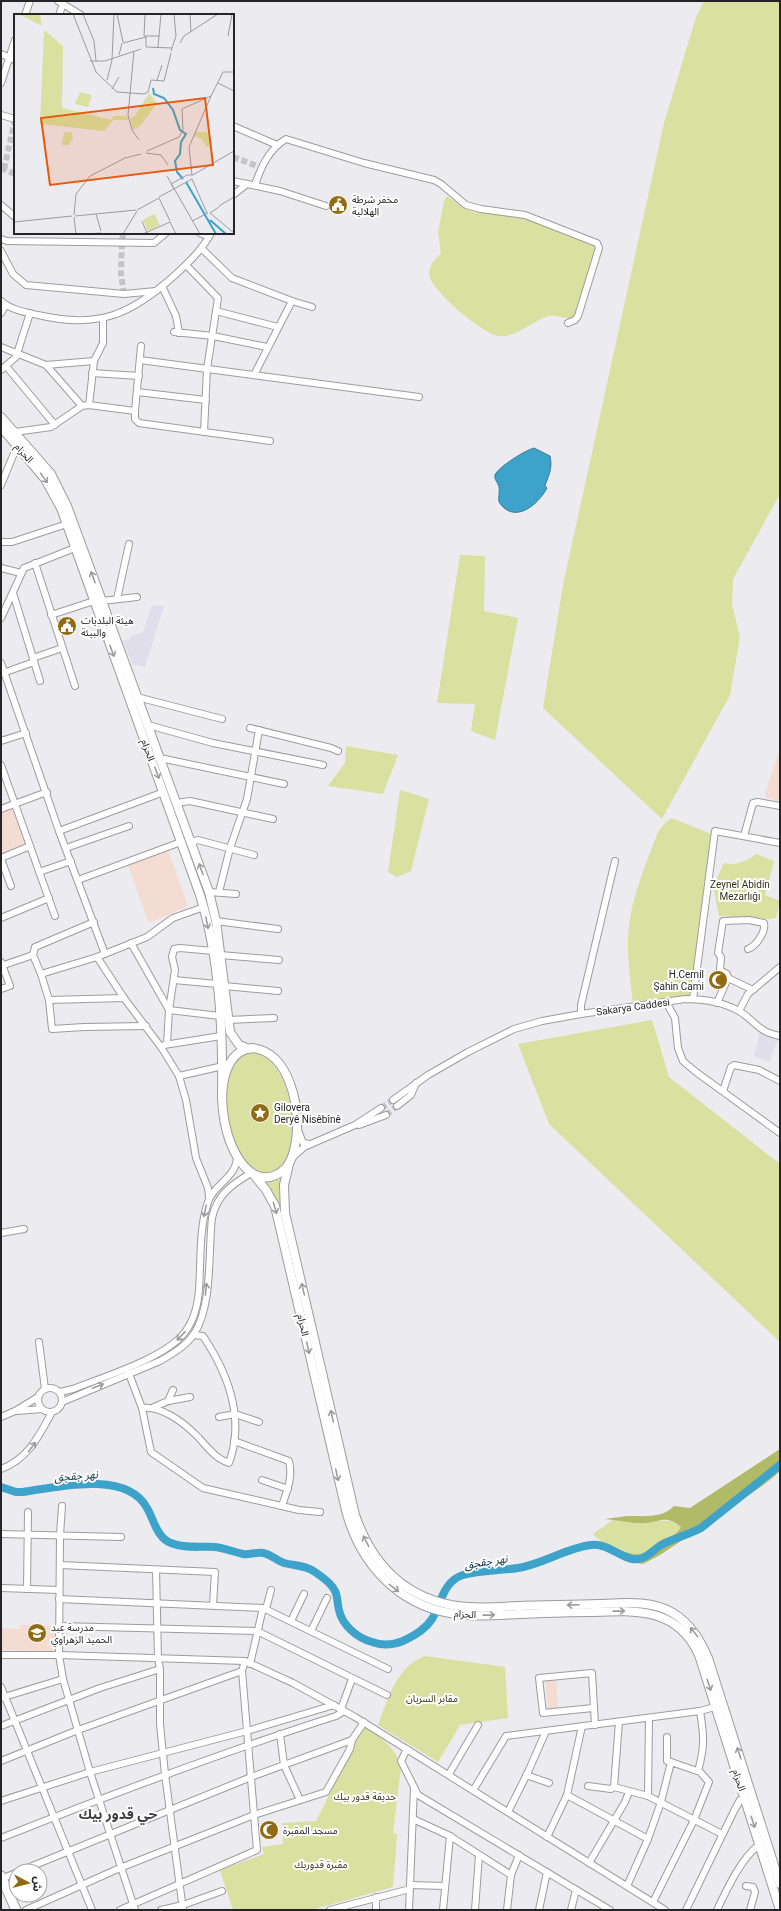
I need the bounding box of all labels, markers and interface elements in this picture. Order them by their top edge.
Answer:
inset map [14,14,234,234]
public building icon: مخفر شرطة الهلالية [327,194,349,216]
place label: مخفر شرطة الهلالية [352,194,398,217]
street label: الحزام [10,441,36,467]
one-way arrow [40,473,48,484]
one-way arrow [89,570,96,583]
public building icon: هيئة البلديات والبيئة [56,615,78,637]
place label: هيئة البلديات والبيئة [81,615,134,639]
one-way arrow [109,645,117,657]
street label: الحزام [136,738,157,763]
one-way arrow [153,767,161,779]
one-way arrow [196,864,204,876]
park label: Zeynel Abidin Mezarlığı [710,879,770,902]
one-way arrow [204,916,212,929]
place label: H.Cemil Şahin Cami [654,969,704,992]
mosque icon: H.Cemil Şahin Cami [707,969,729,991]
street label: Sakarya Caddesi [596,996,670,1018]
place icon: Gilovera Deryê Nisêbînê [249,1102,271,1124]
place label: Gilovera Deryê Nisêbînê [274,1102,341,1125]
one-way arrow [272,1201,279,1214]
one-way arrow [201,1204,209,1217]
one-way arrow [203,1283,210,1296]
one-way arrow [298,1283,306,1296]
street label: الحزام [292,1313,311,1338]
one-way arrow [177,1331,186,1341]
one-way arrow [305,1341,313,1354]
one-way arrow [91,1382,103,1390]
one-way arrow [328,1410,336,1423]
one-way arrow [28,1441,36,1452]
water label: نهر جقجق [54,1468,100,1484]
one-way arrow [334,1468,342,1481]
one-way arrow [361,1535,369,1547]
water label: نهر جقجق [464,1552,510,1572]
one-way arrow [389,1583,400,1592]
one-way arrow [567,1601,580,1608]
one-way arrow [612,1607,625,1615]
street label: الحزام [453,1608,476,1623]
one-way arrow [482,1611,495,1619]
school or university icon: مدرسة عبد الحميد الزهراوي [26,1622,48,1644]
place label: مدرسة عبد الحميد الزهراوي [51,1622,112,1647]
one-way arrow [689,1626,698,1637]
one-way arrow [705,1679,713,1691]
park label: مقابر السريان [406,1693,458,1705]
one-way arrow [735,1747,742,1760]
street label: الحزام [727,1768,748,1793]
park label: حديقة قدور بيك [334,1791,396,1803]
district label: حي قدور بيك [79,1806,157,1825]
one-way arrow [750,1816,757,1829]
mosque icon: مسجد المقبرة [258,1819,280,1841]
place label: مسجد المقبرة [283,1825,338,1837]
park label: مقبرة قدوربك [294,1859,348,1871]
north arrow [8,1863,48,1903]
text: ش [30,1876,45,1892]

